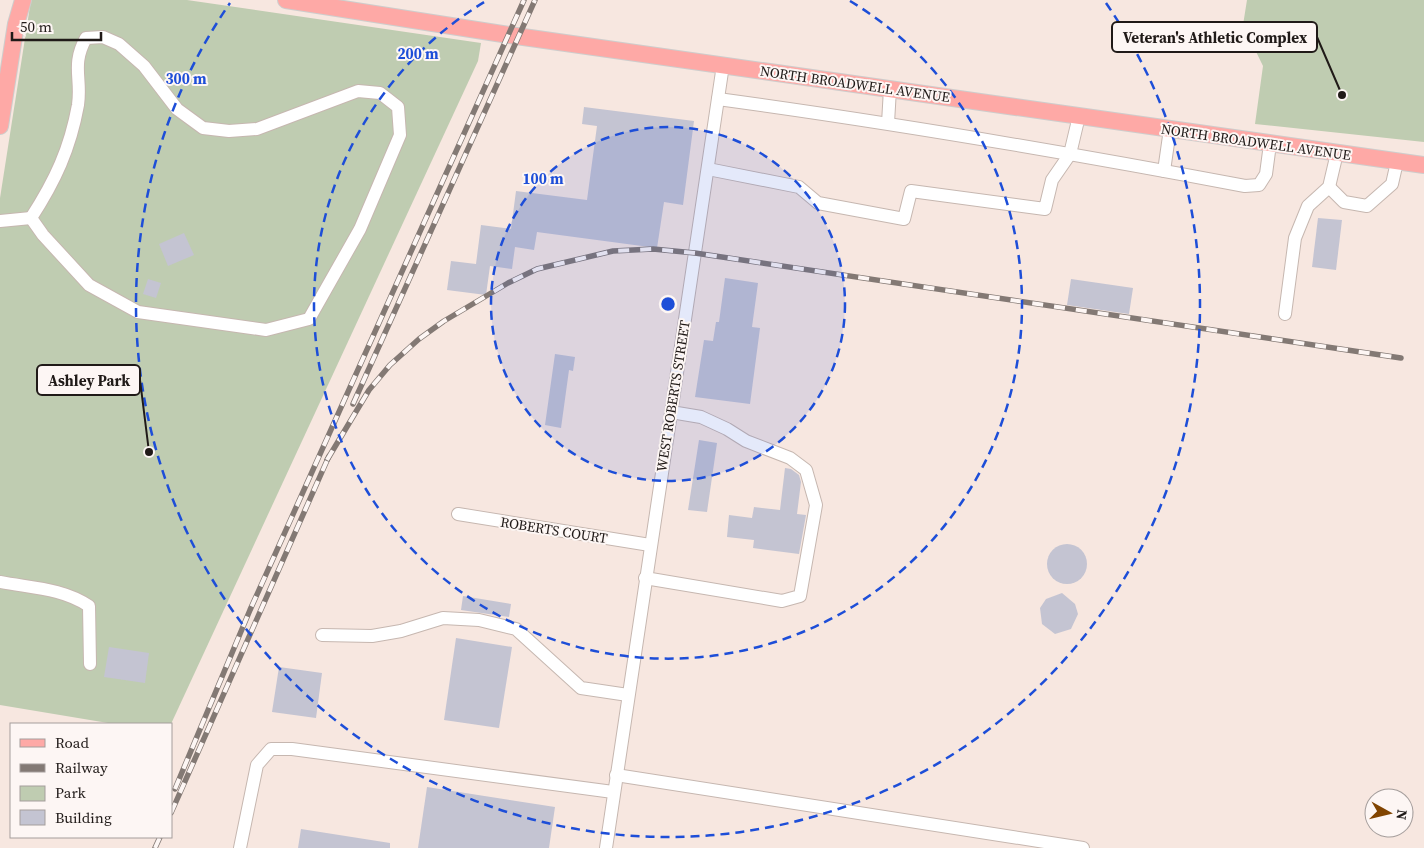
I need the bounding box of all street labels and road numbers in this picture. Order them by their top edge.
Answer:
street label: NORTH BROADWELL AVENUE [759,61,951,107]
street label: NORTH BROADWELL AVENUE [1160,119,1352,165]
street label: WEST ROBERTS STREET [651,318,695,473]
street label: ROBERTS COURT [499,512,610,548]

